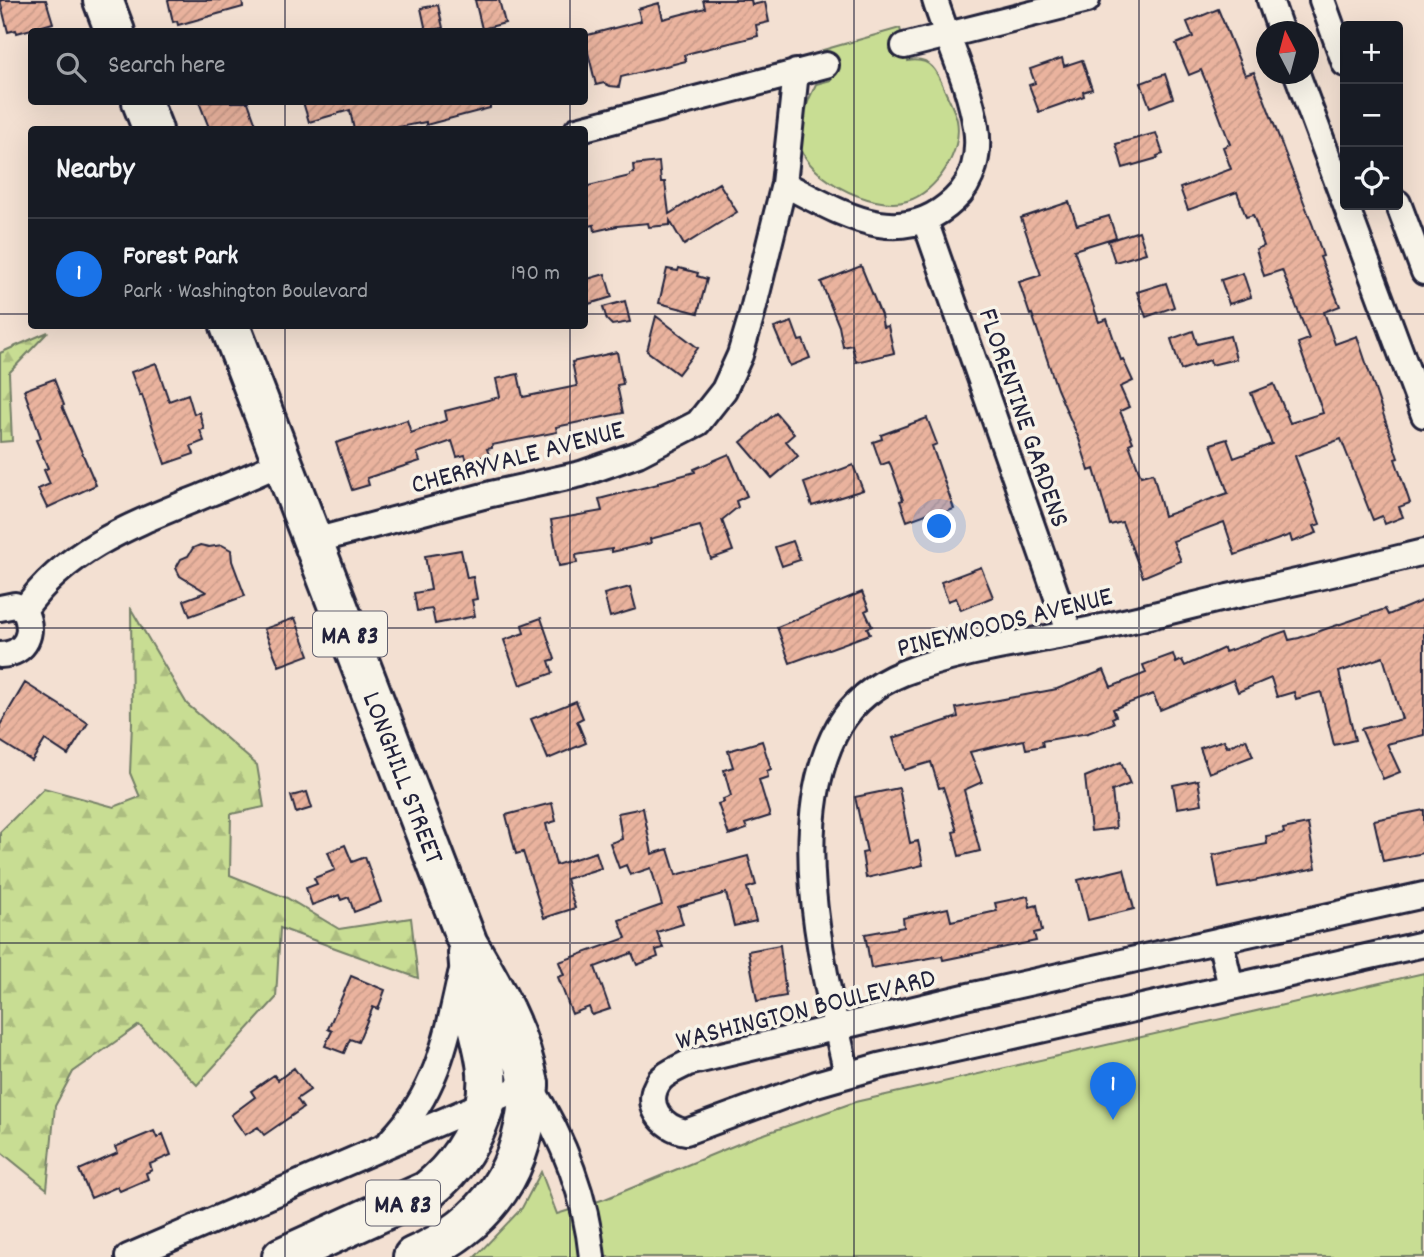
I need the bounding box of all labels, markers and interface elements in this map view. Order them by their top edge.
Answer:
north arrow [1256,21,1319,84]
map controls [1340,21,1403,210]
button: + [1340,21,1403,84]
search box [28,28,588,105]
icon: search [52,48,90,86]
text: Search here [108,48,226,85]
button: − [1340,84,1403,147]
button: locate [1340,147,1403,210]
text: Nearby [56,150,134,193]
text: Forest Park [123,239,238,276]
text: 1 [76,258,82,291]
text: 190 m [511,258,560,291]
text: Park · Washington Boulevard [123,276,368,309]
street label: FLORENTINE GARDENS [965,304,1078,534]
street label: CHERRYVALE AVENUE [407,412,630,508]
your location [922,509,956,543]
street label: PINEYWOODS AVENUE [893,579,1118,671]
road number: MA 83 [313,612,387,656]
street label: LONGHILL STREET [349,687,452,871]
street label: WASHINGTON BOULEVARD [672,960,940,1063]
pin: 1 [1090,1062,1136,1120]
road number: MA 83 [366,1180,440,1226]

